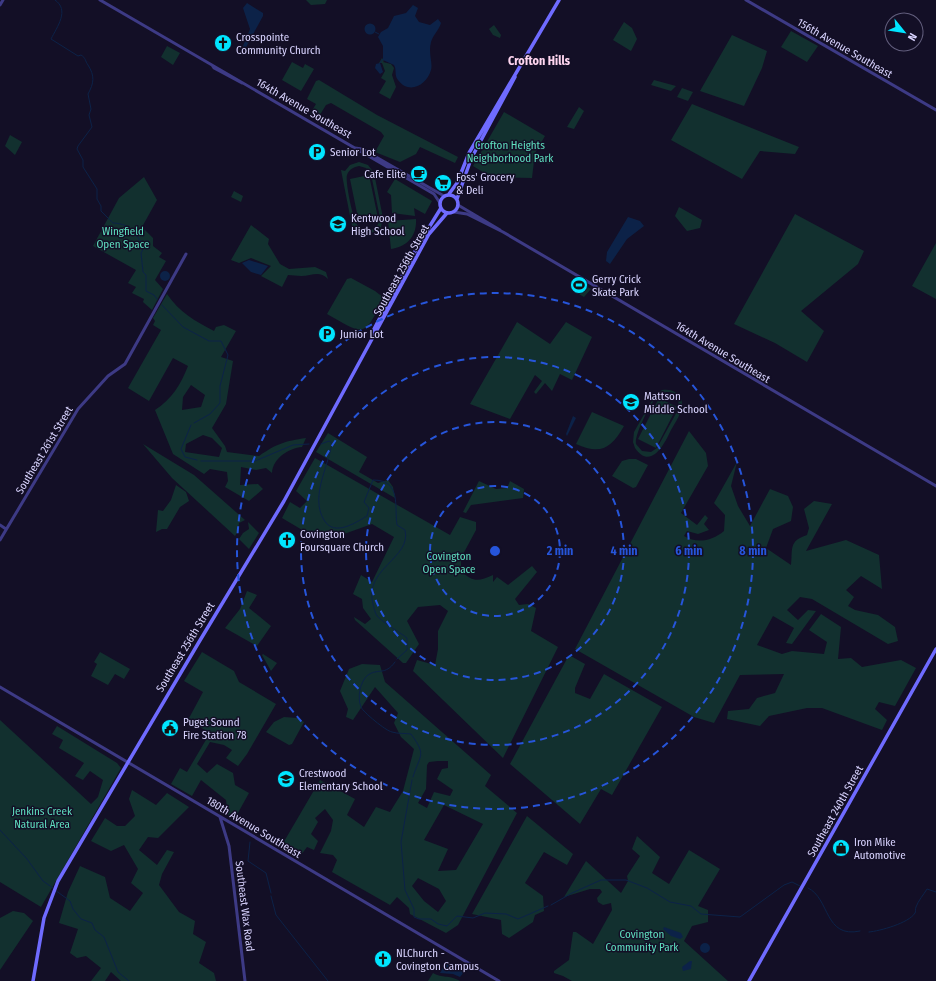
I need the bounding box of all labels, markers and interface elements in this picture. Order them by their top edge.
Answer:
north arrow [884,12,924,52]
street label: 156th Avenue Southeast [795,16,895,81]
place label: Crosspointe Community Church [236,31,321,57]
text: N [905,31,920,43]
church icon: Crosspointe Community Church [213,33,233,53]
district label: Crofton Hills [508,54,571,68]
street label: 164th Avenue Southeast [254,76,354,141]
park label: Crofton Heights Neighborhood Park [467,139,554,165]
parking icon: Senior Lot [307,142,327,162]
place label: Senior Lot [330,146,376,159]
cafe icon: Cafe Elite [409,164,429,184]
place label: Cafe Elite [364,168,406,181]
place label: Foss' Grocery & Deli [456,171,515,197]
supermarket icon: Foss' Grocery & Deli [433,173,453,193]
place label: Kentwood High School [351,212,405,238]
school or university icon: Kentwood High School [328,214,348,234]
street label: Southeast 256th Street [371,222,432,318]
park label: Wingfield Open Space [96,225,150,251]
place label: Gerry Crick Skate Park [592,273,642,299]
sports icon: Gerry Crick Skate Park [569,275,589,295]
street label: 164th Avenue Southeast [673,319,773,386]
parking icon: Junior Lot [317,324,337,344]
place label: Junior Lot [340,328,384,341]
place label: Mattson Middle School [644,390,708,416]
school or university icon: Mattson Middle School [621,392,641,412]
street label: Southeast 261st Street [13,404,76,496]
place label: Covington Foursquare Church [300,528,384,554]
church icon: Covington Foursquare Church [277,530,297,550]
centre of rings [488,544,502,558]
text: 2 min [546,544,573,558]
text: 4 min [610,544,638,558]
text: 6 min [675,544,703,558]
text: 8 min [739,544,767,558]
park label: Covington Open Space [422,550,476,576]
street label: Southeast 256th Street [154,600,218,694]
place label: Puget Sound Fire Station 78 [183,716,247,742]
public building icon: Puget Sound Fire Station 78 [160,718,180,738]
street label: Southeast 240th Street [805,763,866,859]
place label: Crestwood Elementary School [299,767,383,793]
school or university icon: Crestwood Elementary School [276,769,296,789]
street label: 180th Avenue Southeast [204,794,304,861]
park label: Jenkins Creek Natural Area [12,805,73,831]
place label: Iron Mike Automotive [854,836,906,862]
shop icon: Iron Mike Automotive [831,838,851,858]
street label: Southeast Wax Road [232,860,257,952]
park label: Covington Community Park [606,928,679,954]
place label: NLChurch - Covington Campus [396,947,479,973]
church icon: NLChurch - Covington Campus [373,949,393,969]

